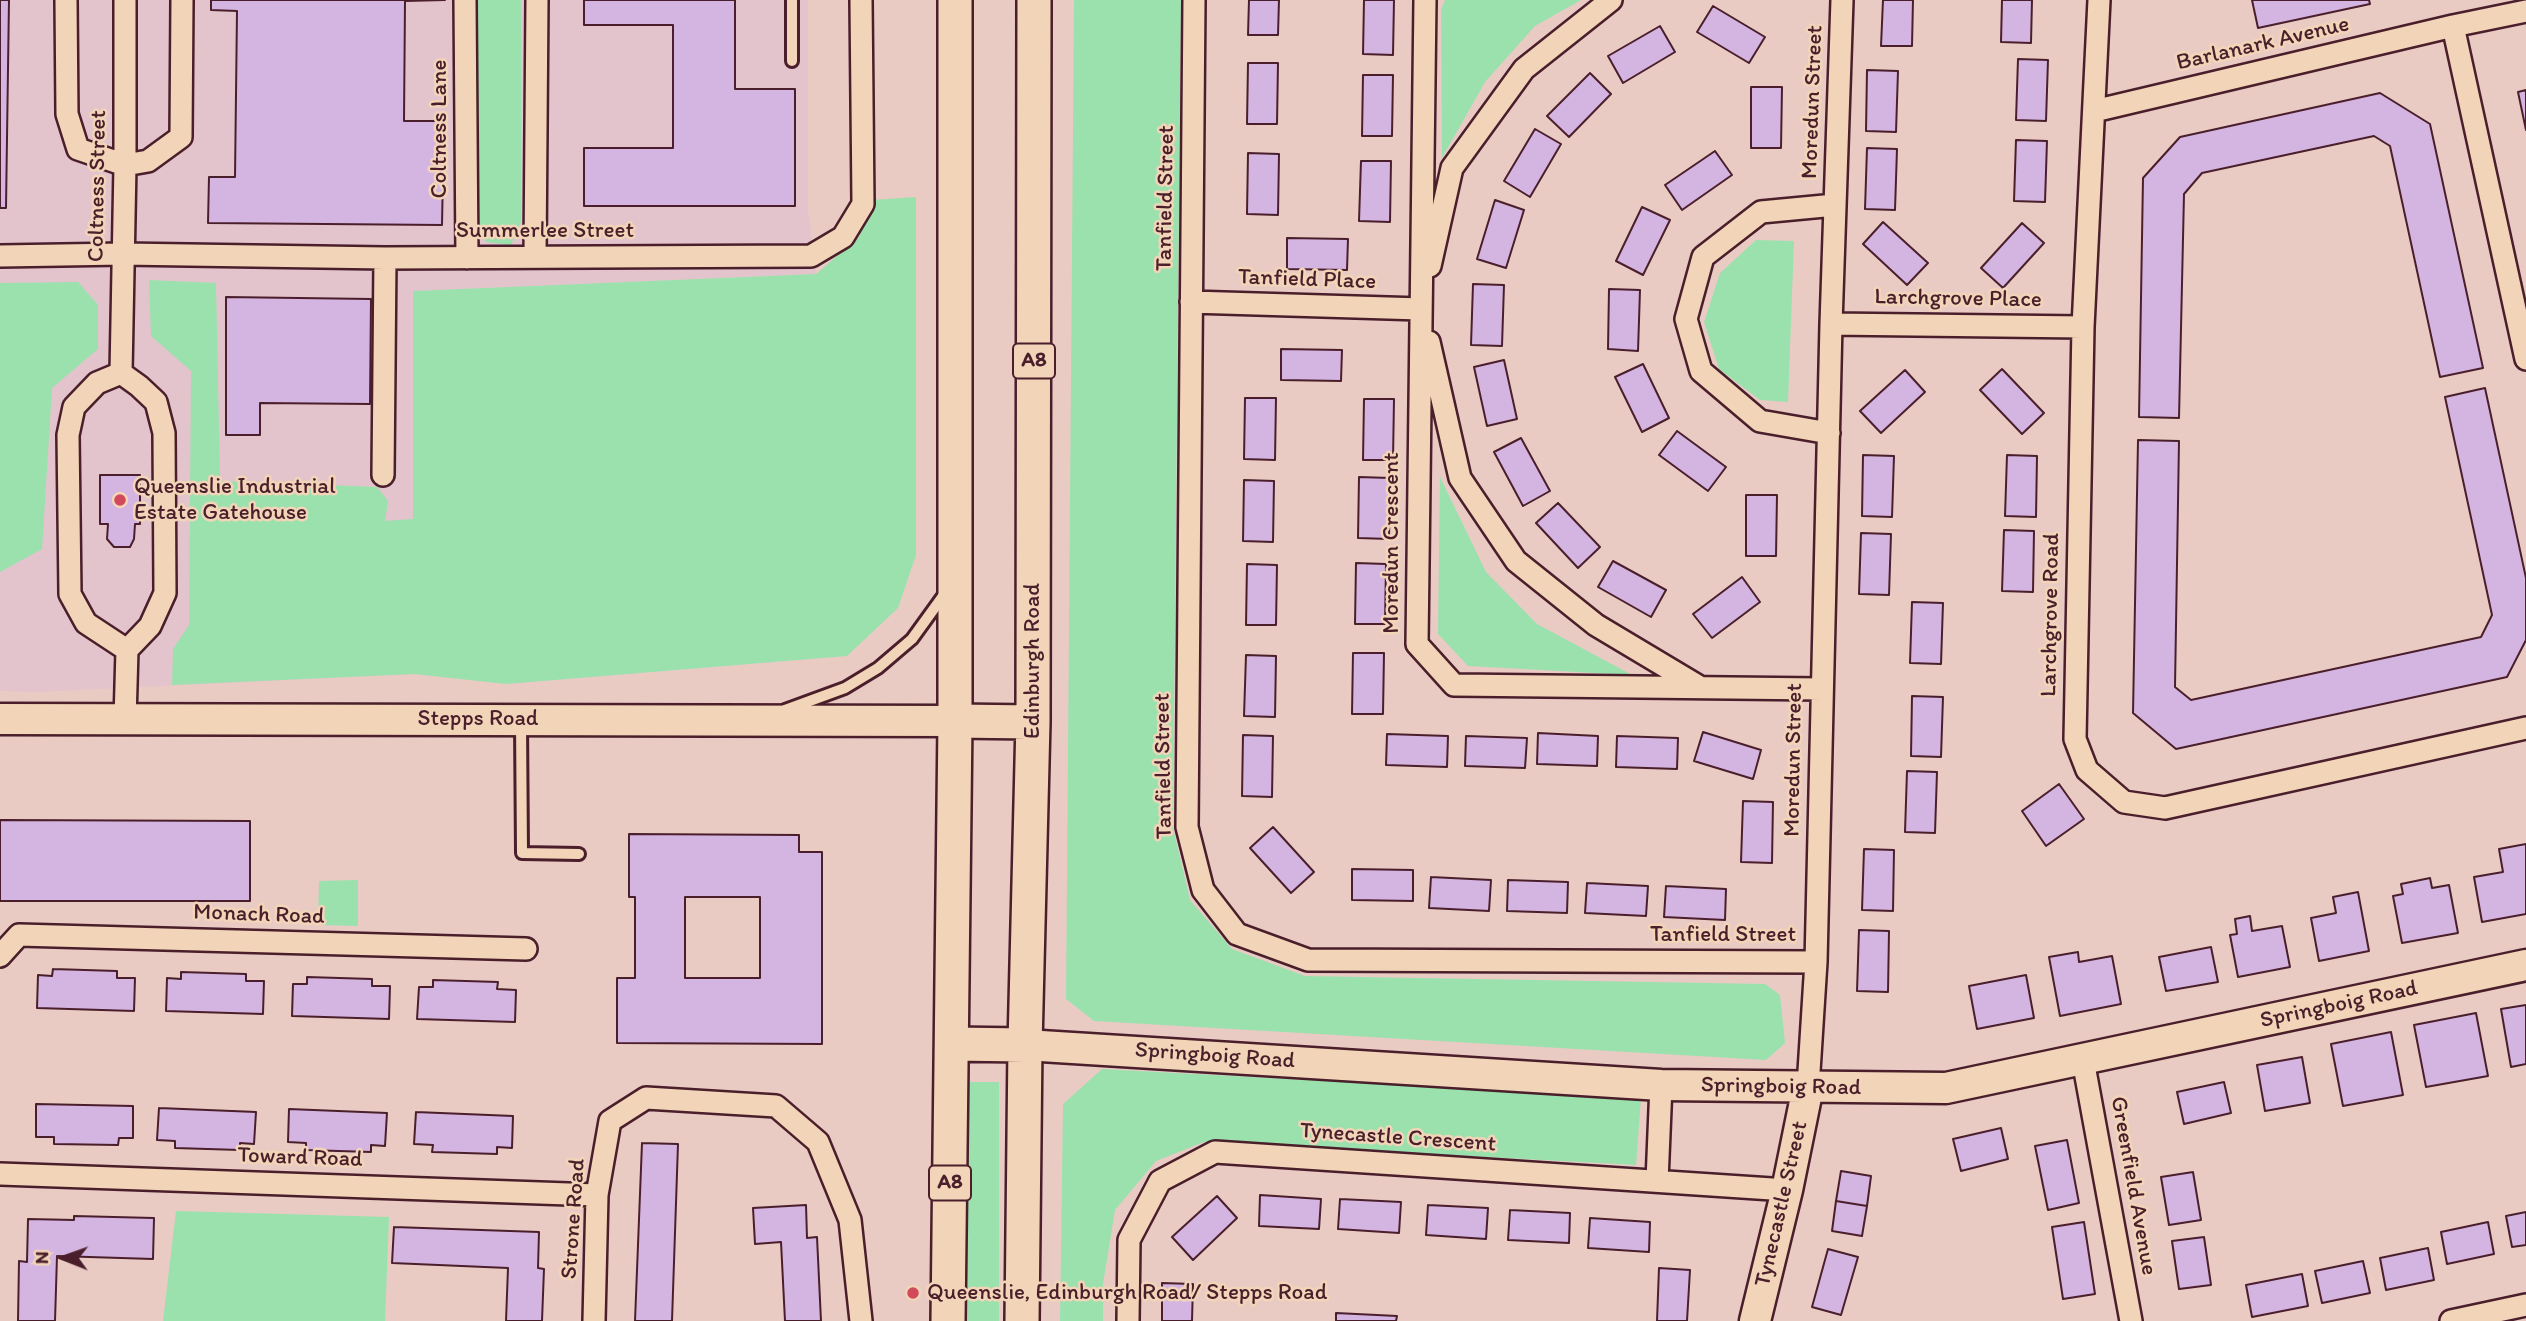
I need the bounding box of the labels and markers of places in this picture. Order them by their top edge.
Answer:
place label: Queenslie Industrial Estate Gatehouse [134,473,336,527]
marker: Queenslie Industrial Estate Gatehouse [112,492,128,508]
place label: Queenslie, Edinburgh Road/ Stepps Road [927,1279,1327,1307]
marker: Queenslie, Edinburgh Road/ Stepps Road [905,1285,921,1301]

